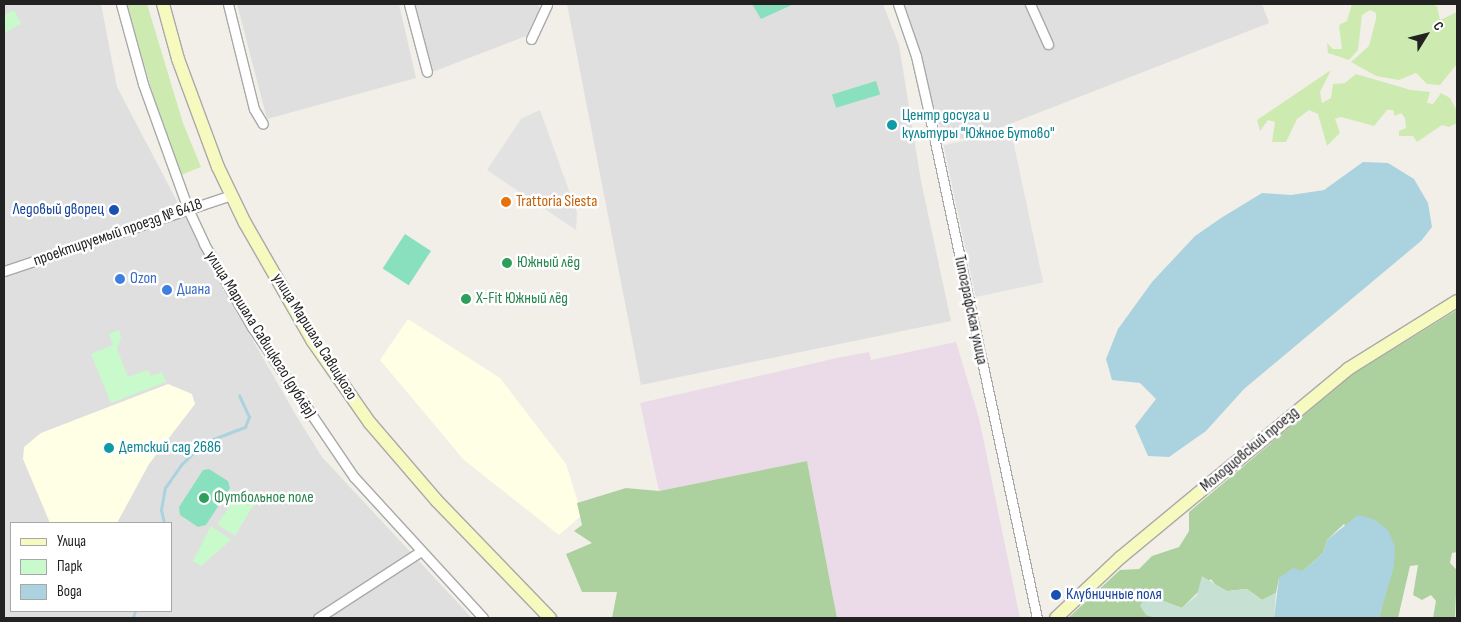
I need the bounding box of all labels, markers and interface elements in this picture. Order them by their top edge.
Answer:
north arrow [1401,10,1451,60]
text: С [1430,18,1448,34]
place label: Центр досуга и культуры "Южное Бутово" [902,106,1055,144]
marker: Центр досуга и культуры "Южное Бутово" [886,119,898,131]
place label: Trattoria Siesta [516,192,597,212]
street label: проектируемый проезд № 6418 [31,195,205,271]
marker: Trattoria Siesta [500,196,512,208]
place label: Ледовый дворец [13,200,104,220]
marker: Ледовый дворец [108,204,120,216]
street label: улица Маршала Савицкого (дублёр) [201,248,319,422]
place label: Южный лёд [517,253,580,273]
street label: Типографская улица [949,254,991,366]
marker: Южный лёд [501,257,513,269]
place label: Ozon [130,269,157,289]
street label: улица Маршала Савицкого [267,270,361,404]
marker: Ozon [114,273,126,285]
place label: Диана [177,280,210,300]
marker: Диана [161,284,173,296]
place label: X-Fit Южный лёд [476,289,568,309]
marker: X-Fit Южный лёд [460,293,472,305]
street label: Молодцовский проезд [1197,403,1303,497]
place label: Детский сад 2686 [119,438,221,458]
marker: Детский сад 2686 [103,442,115,454]
place label: Футбольное поле [214,488,314,508]
marker: Футбольное поле [198,492,210,504]
legend [10,522,172,612]
text: Улица [57,532,86,551]
text: Парк [57,557,82,576]
text: Вода [57,582,82,601]
place label: Клубничные поля [1066,585,1162,605]
marker: Клубничные поля [1050,589,1062,601]

